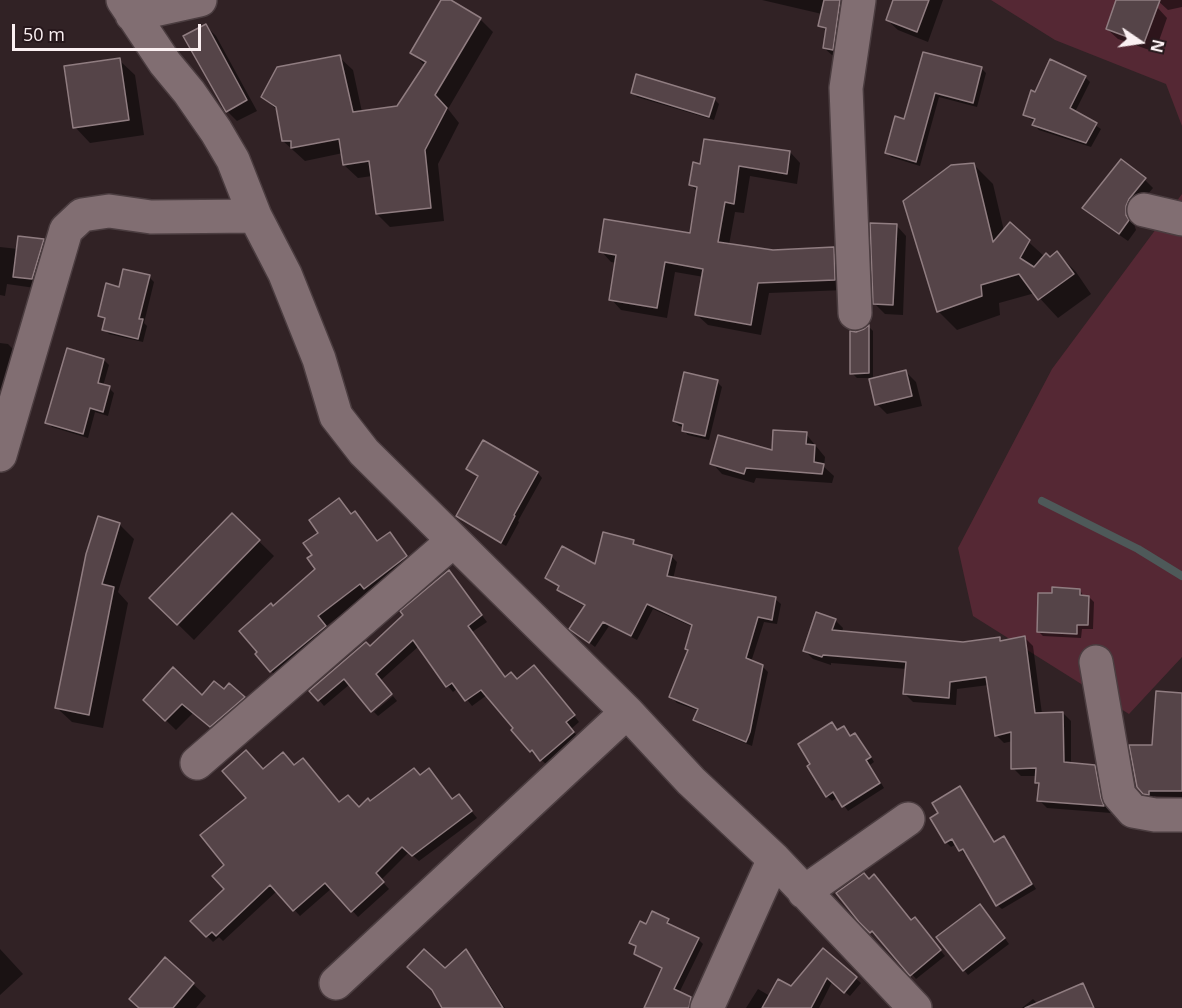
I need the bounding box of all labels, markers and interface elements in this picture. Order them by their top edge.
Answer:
scale bar [15,12,204,50]
north arrow [1110,12,1170,72]
text: 50 m [23,22,65,46]
text: N [1145,37,1170,55]

